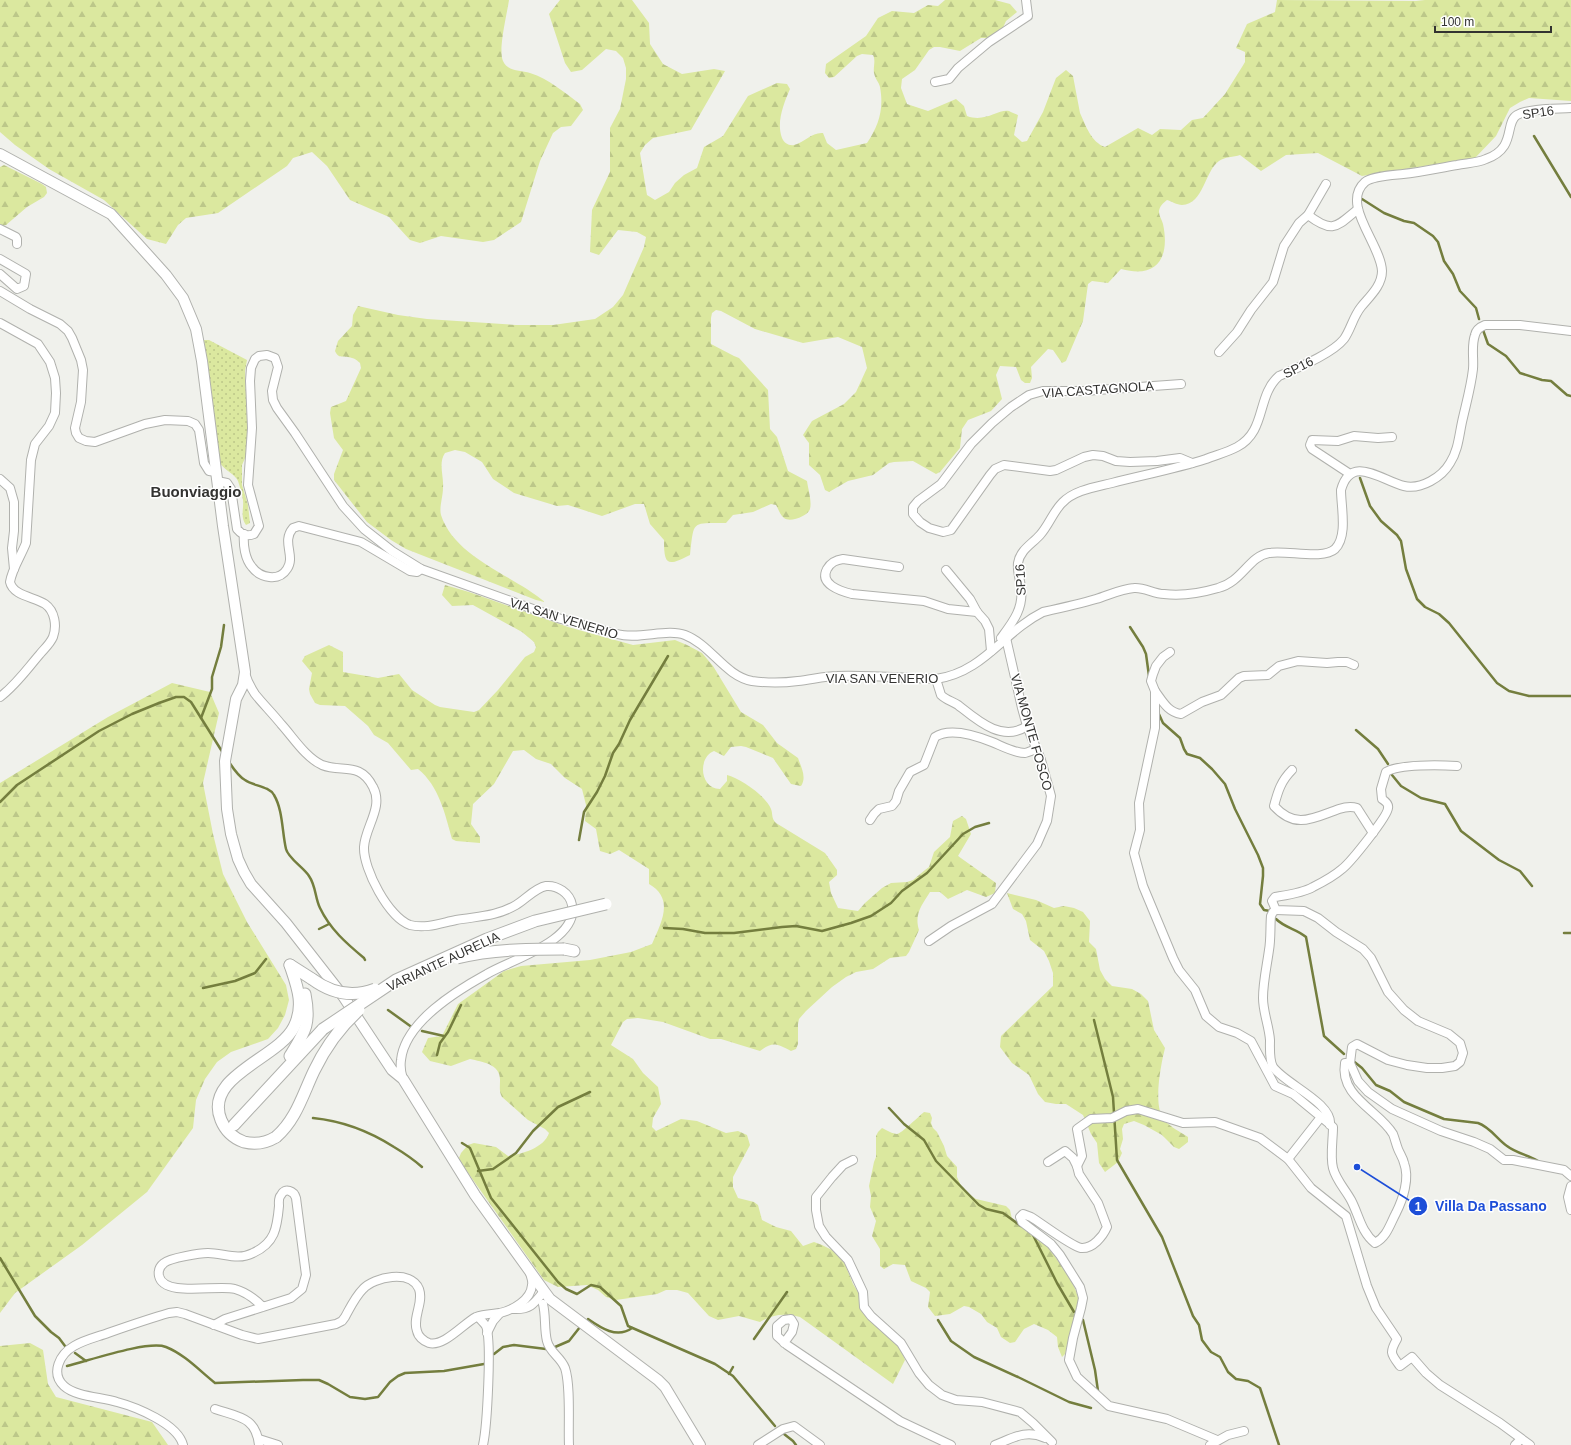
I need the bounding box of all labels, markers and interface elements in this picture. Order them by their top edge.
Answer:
scale bar [1435,8,1551,34]
text: 100 m [1441,15,1474,29]
street label: SP16 [1521,103,1555,122]
street label: SP16 [1281,354,1316,381]
street label: VIA CASTAGNOLA [1042,378,1155,401]
district label: Buonviaggio [151,483,241,500]
street label: SP16 [1012,564,1029,596]
street label: VIA SAN VENERIO [508,595,620,642]
street label: VIA SAN VENERIO [826,671,938,686]
street label: VIA MONTE FOSCO [1008,672,1055,792]
street label: VARIANTE AURELIA [384,929,502,994]
callout: Villa Da Passano [1408,1193,1555,1219]
text: Villa Da Passano [1435,1198,1547,1214]
text: 1 [1415,1200,1422,1214]

